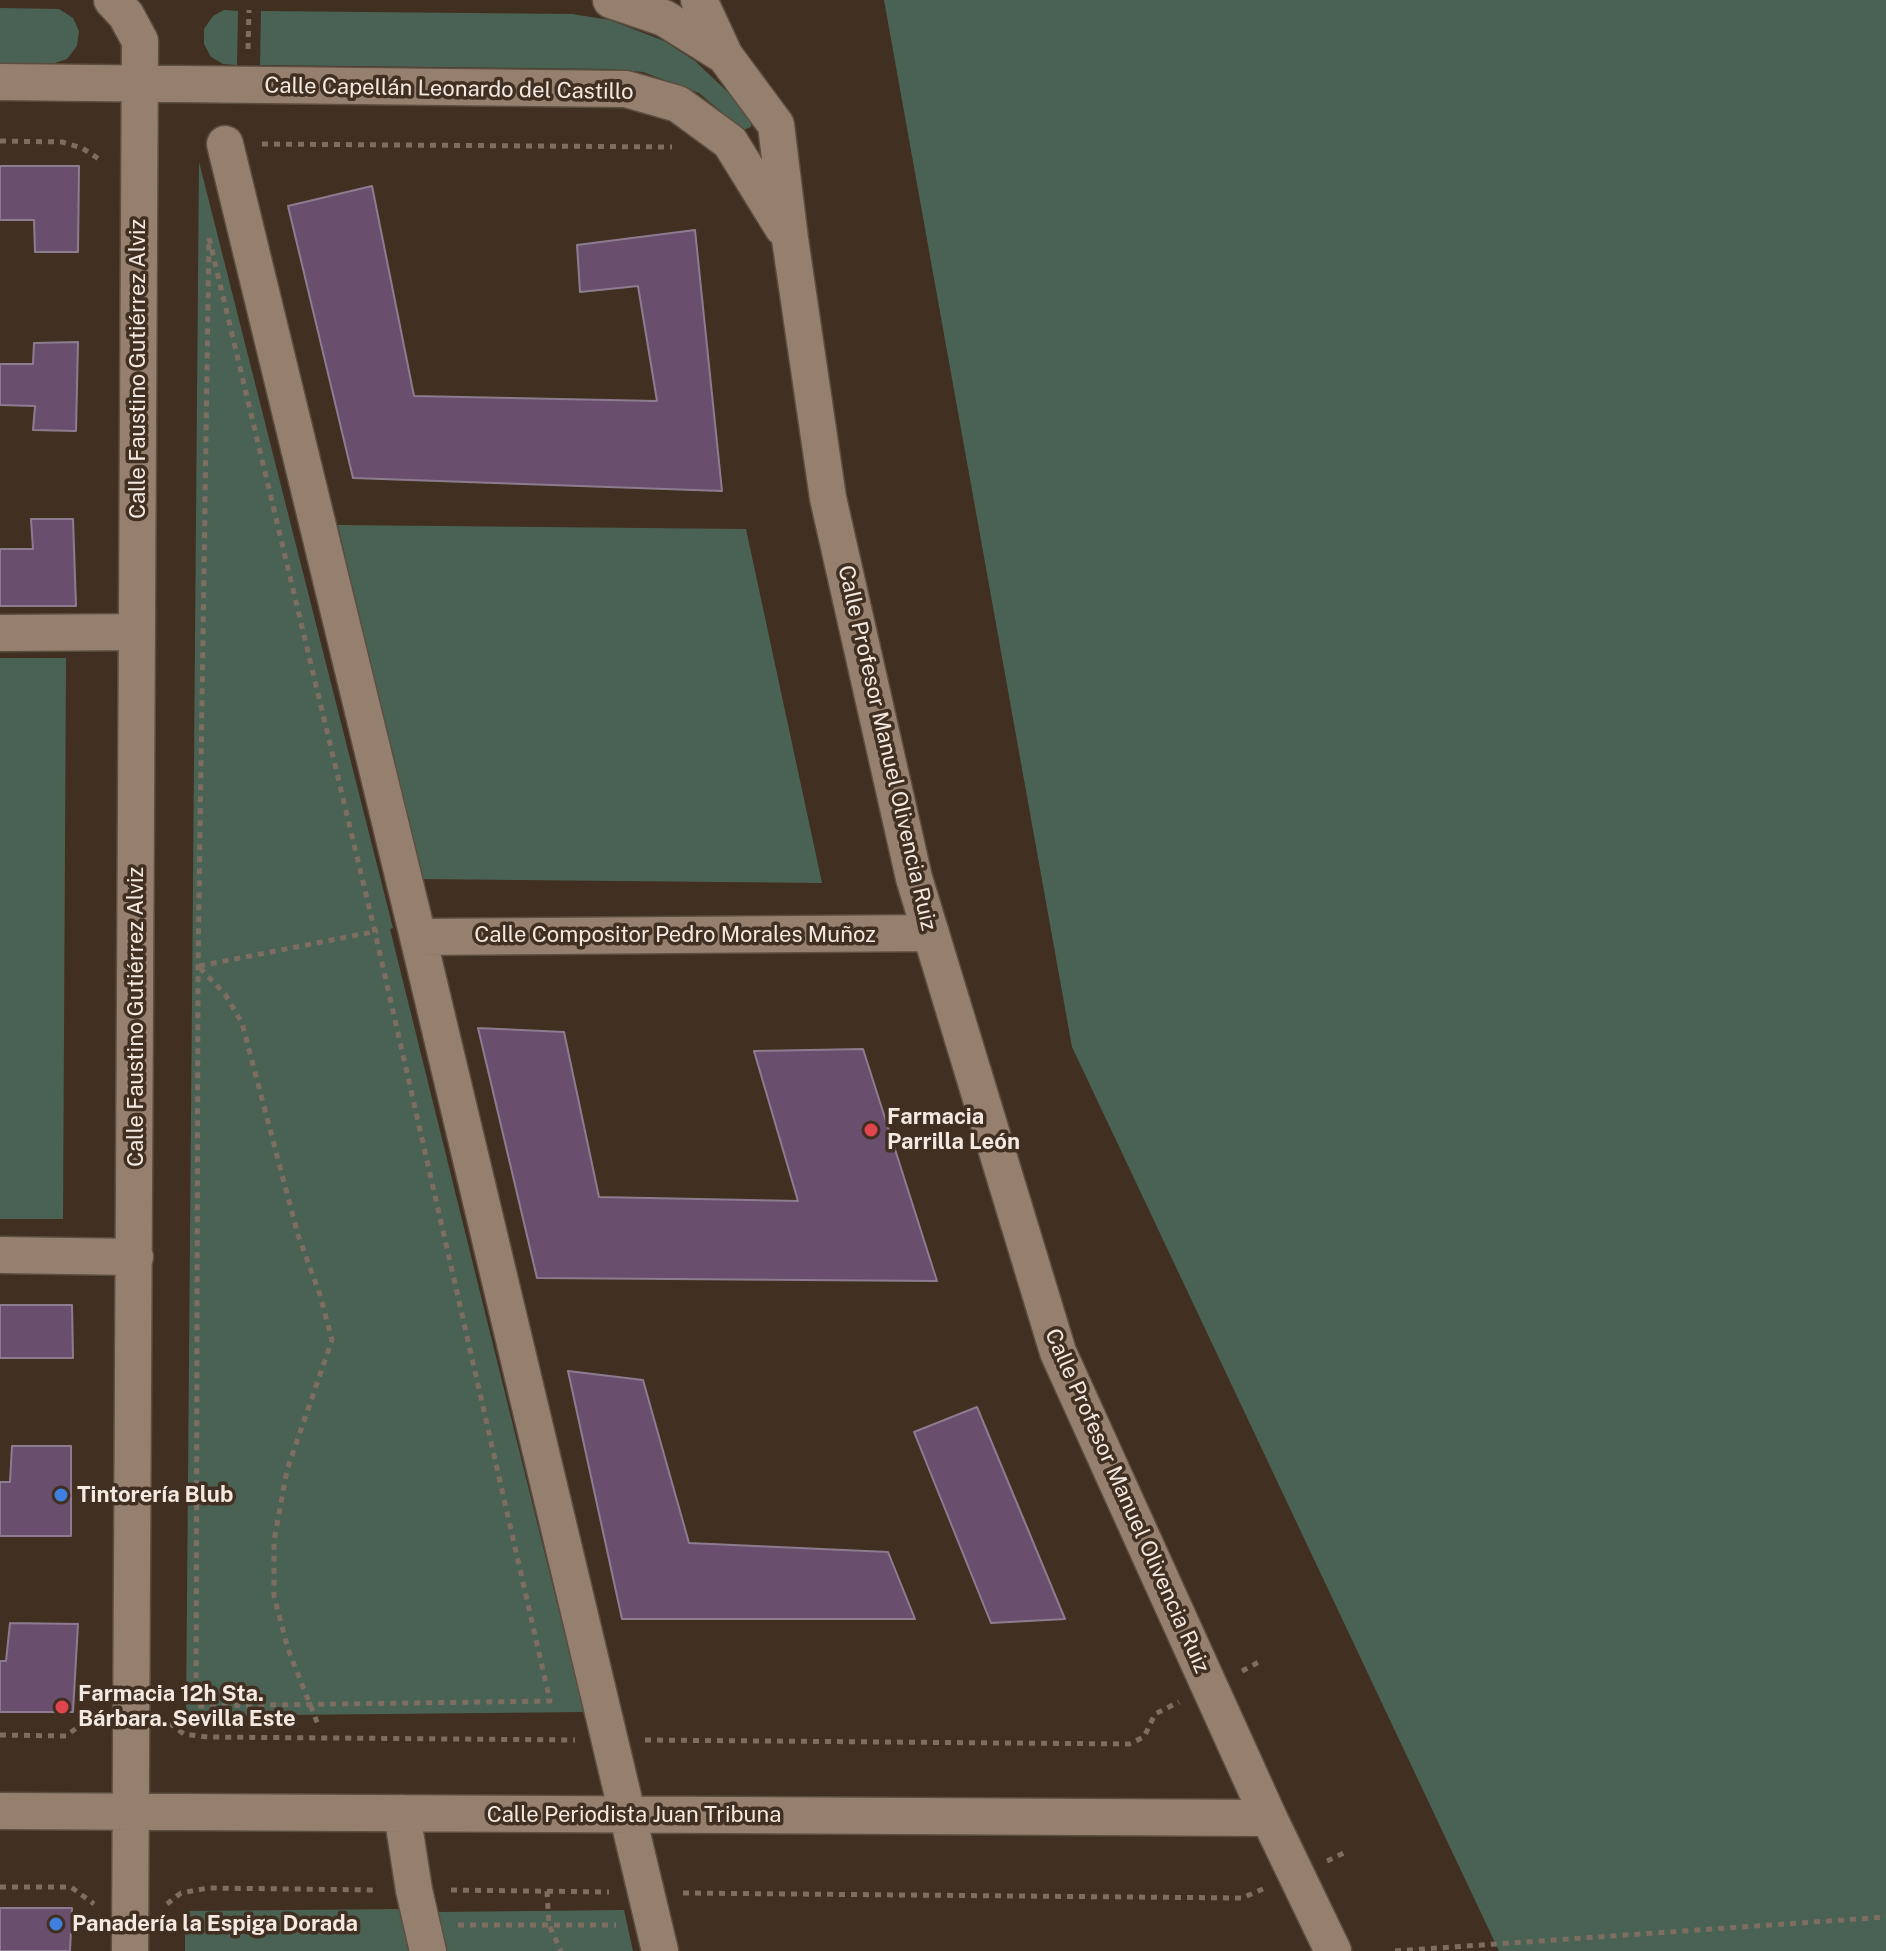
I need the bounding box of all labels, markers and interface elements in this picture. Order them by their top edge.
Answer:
street label: Calle Capellán Leonardo del Castillo [264,73,634,105]
street label: Calle Faustino Gutiérrez Alviz [125,219,151,519]
street label: Calle Profesor Manuel Olivencia Ruiz [832,563,942,933]
street label: Calle Faustino Gutiérrez Alviz [123,867,149,1167]
street label: Calle Compositor Pedro Morales Muñoz [474,922,876,948]
place label: Farmacia Parrilla León [887,1104,1020,1156]
marker: Farmacia Parrilla León [862,1121,880,1139]
street label: Calle Profesor Manuel Olivencia Ruiz [1039,1325,1215,1677]
place label: Tintorería Blub [77,1482,233,1508]
marker: Tintorería Blub [52,1486,70,1504]
place label: Farmacia 12h Sta. Bárbara. Sevilla Este [78,1681,296,1732]
marker: Farmacia 12h Sta. Bárbara. Sevilla Este [53,1698,71,1716]
street label: Calle Periodista Juan Tribuna [487,1802,781,1828]
place label: Panadería la Espiga Dorada [72,1911,358,1937]
marker: Panadería la Espiga Dorada [47,1915,65,1933]

